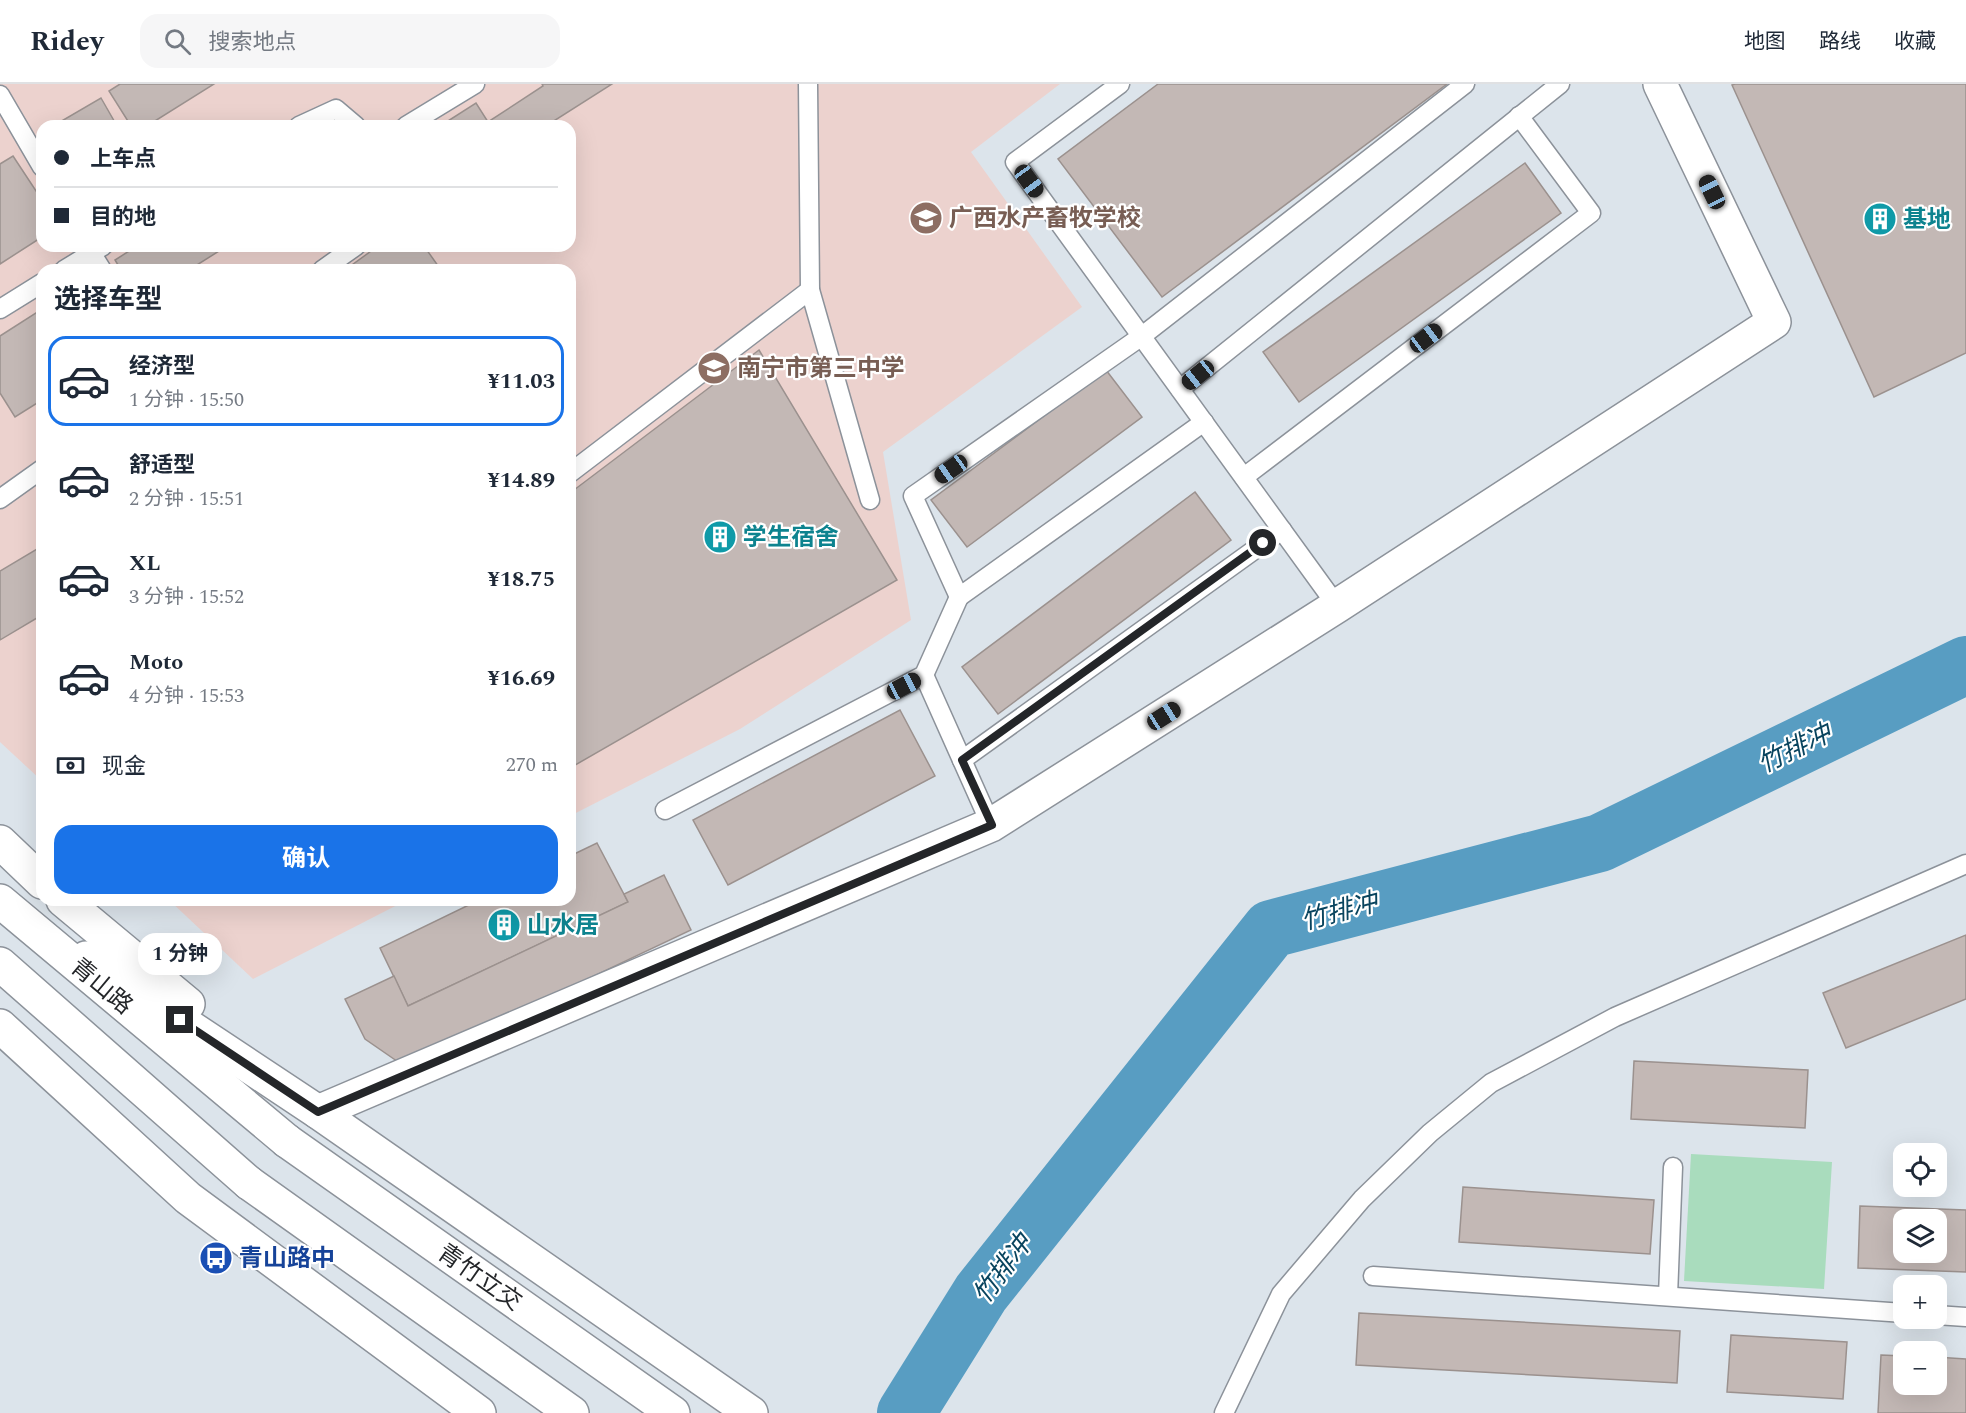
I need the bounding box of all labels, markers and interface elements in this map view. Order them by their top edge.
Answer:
search box [140,14,560,68]
text: Ridey [30,20,104,63]
icon: search [161,25,194,58]
text: 搜索地点 [209,26,297,59]
text: 地图 [1744,26,1786,58]
text: 路线 [1819,26,1861,58]
text: 收藏 [1894,26,1936,58]
text: 上车点 [90,143,156,176]
car [1011,161,1047,201]
car [1696,172,1728,212]
school or university icon: 广西水产畜牧学校 [908,200,944,236]
text: 目的地 [90,201,156,234]
place label: 广西水产畜牧学校 [949,201,1141,237]
building icon: 基地 [1862,201,1898,237]
place label: 基地 [1903,202,1951,238]
text: 选择车型 [54,279,162,321]
car [1406,320,1446,356]
text: 经济型 [129,350,195,383]
school or university icon: 南宁市第三中学 [696,350,732,386]
place label: 南宁市第三中学 [737,351,905,387]
icon: car [57,354,111,408]
car [1178,357,1218,393]
text: ¥11.03 [487,365,555,398]
text: 1 分钟 · 15:50 [129,385,244,415]
text: 舒适型 [129,449,195,482]
car [931,451,971,487]
icon: car [57,453,111,507]
text: ¥14.89 [487,464,555,497]
text: 2 分钟 · 15:51 [129,484,244,514]
building icon: 学生宿舍 [702,519,738,555]
place label: 学生宿舍 [743,520,839,556]
route start [1249,529,1276,556]
text: XL [129,547,160,580]
icon: car [57,552,111,606]
text: ¥18.75 [487,563,555,596]
text: 3 分钟 · 15:52 [129,582,244,612]
text: Moto [129,646,183,679]
icon: car [57,651,111,705]
text: ¥16.69 [487,662,555,695]
car [884,670,924,702]
text: 4 分钟 · 15:53 [129,681,244,711]
car [1144,699,1184,733]
water label: 竹排冲 [1751,713,1841,784]
icon: cash [54,749,87,782]
text: 现金 [102,750,146,783]
text: 270 m [506,750,558,780]
button: 确认 [54,825,558,894]
water label: 竹排冲 [1296,882,1385,941]
building icon: 山水居 [486,907,522,943]
place label: 山水居 [527,908,599,944]
callout: 1 分钟 [138,933,222,975]
text: 1 分钟 [152,939,208,969]
street label: 青山路 [62,950,141,1024]
route end [166,1006,193,1033]
map controls [1893,1143,1947,1395]
button: locate [1893,1143,1947,1197]
button: layers [1893,1209,1947,1263]
water label: 竹排冲 [963,1224,1044,1313]
street label: 青竹立交 [430,1236,529,1320]
bus stop icon: 青山路中 [198,1240,234,1276]
place label: 青山路中 [239,1241,335,1277]
button: + [1893,1275,1947,1329]
button: − [1893,1341,1947,1395]

